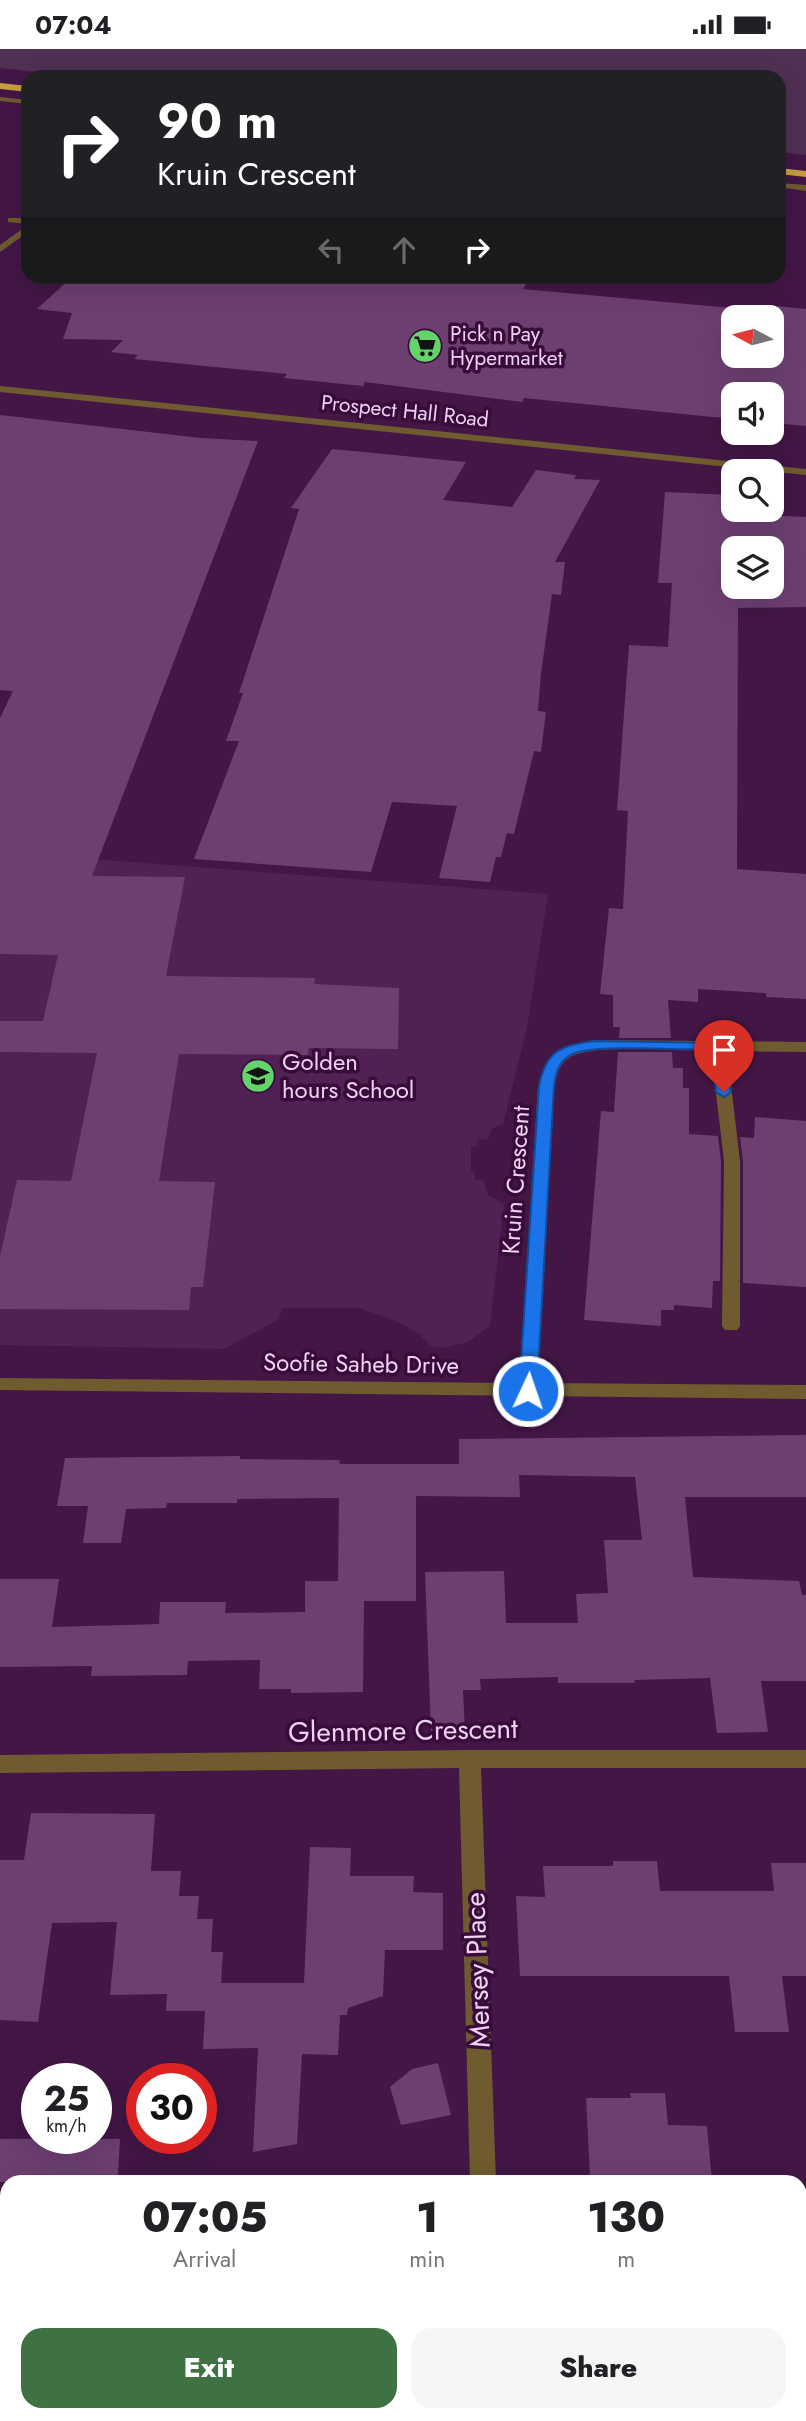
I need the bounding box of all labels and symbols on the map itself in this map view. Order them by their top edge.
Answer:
north arrow [721,305,784,367]
place label: Pick n Pay Hypermarket [450,319,563,373]
supermarket icon: Pick n Pay Hypermarket [406,327,444,365]
street label: Prospect Hall Road [320,387,490,435]
pin [694,1020,754,1092]
place label: Golden hours School [282,1044,414,1107]
school or university icon: Golden hours School [239,1057,277,1095]
street label: Kruin Crescent [493,1104,538,1255]
street label: Soofie Saheb Drive [263,1344,459,1383]
position arrow [491,1354,565,1428]
street label: Glenmore Crescent [288,1708,518,1753]
street label: Mersey Place [454,1891,501,2049]
speed limit sign: 30 [126,2063,217,2154]

